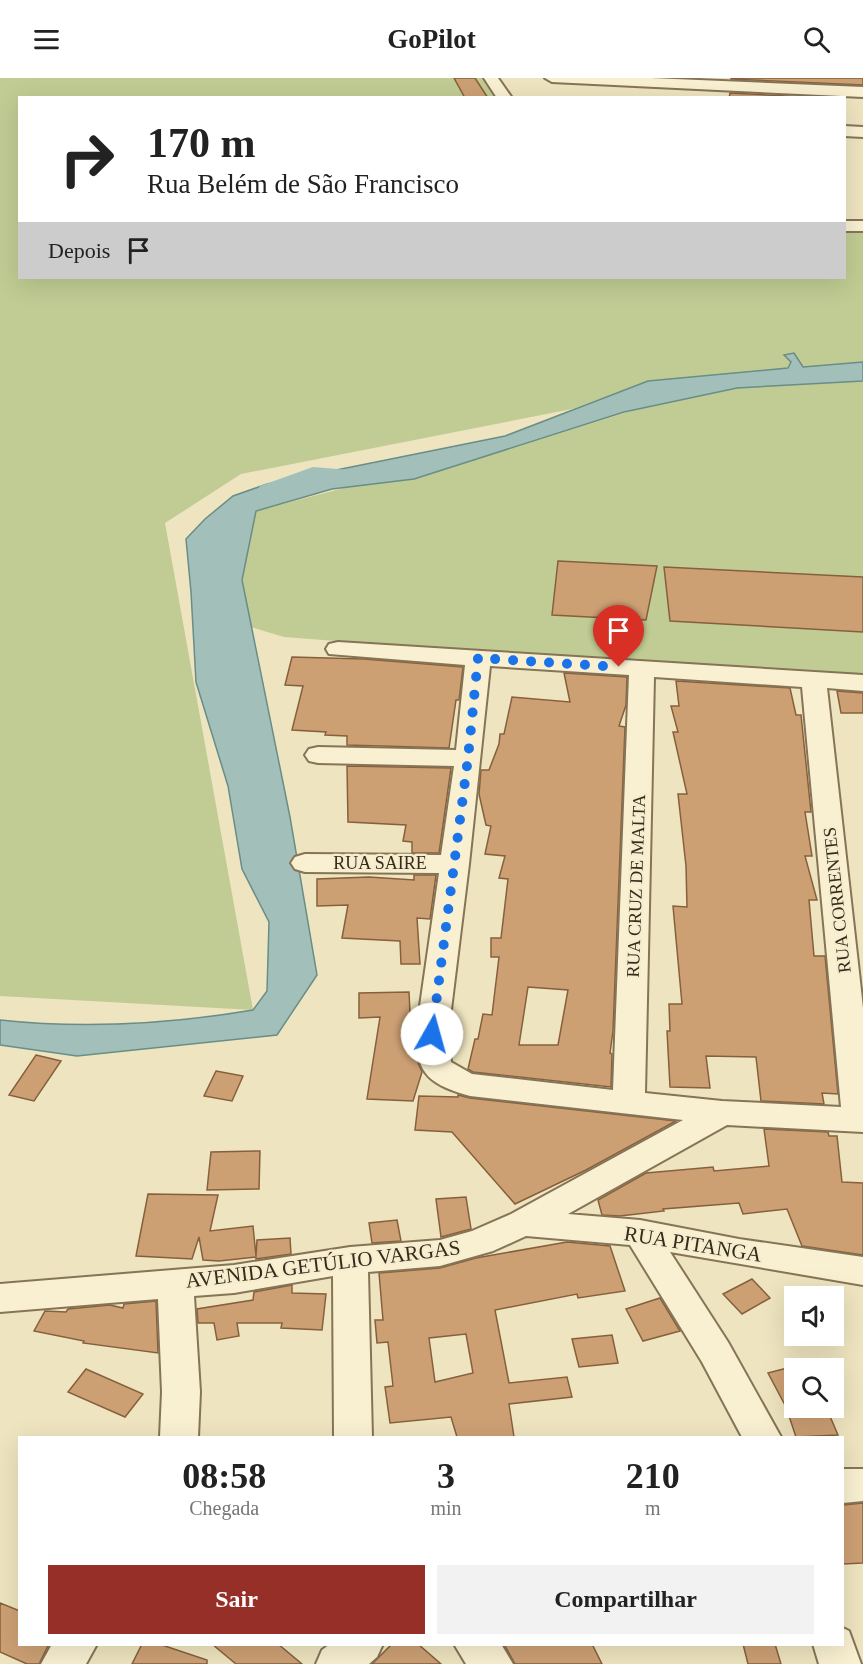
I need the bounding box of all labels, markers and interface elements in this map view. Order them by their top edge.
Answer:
icon: menu [30,23,63,56]
icon: search [800,23,833,56]
text: GoPilot [387,24,476,54]
icon: right [48,120,126,198]
text: 170 m [147,120,256,166]
text: Rua Belém de São Francisco [147,169,459,199]
icon: arrive [122,234,155,267]
text: Depois [48,238,110,263]
pin [593,605,644,667]
icon: arrive [602,614,635,647]
street label: RUA CRUZ DE MALTA [623,794,649,978]
street label: RUA CORRENTES [819,826,855,974]
street label: RUA SAIRE [333,853,427,873]
position arrow [400,1002,464,1066]
street label: RUA PITANGA [623,1221,764,1267]
street label: AVENIDA GETÚLIO VARGAS [184,1235,462,1293]
map controls [784,1286,844,1418]
button: sound [784,1286,844,1346]
button: search [784,1358,844,1418]
text: 08:58 [182,1456,266,1496]
text: 3 [437,1456,455,1496]
text: 210 [626,1456,680,1496]
text: Chegada [189,1497,259,1519]
text: min [430,1497,462,1519]
text: m [645,1497,661,1519]
button: Sair [48,1565,425,1634]
button: Compartilhar [437,1565,814,1634]

